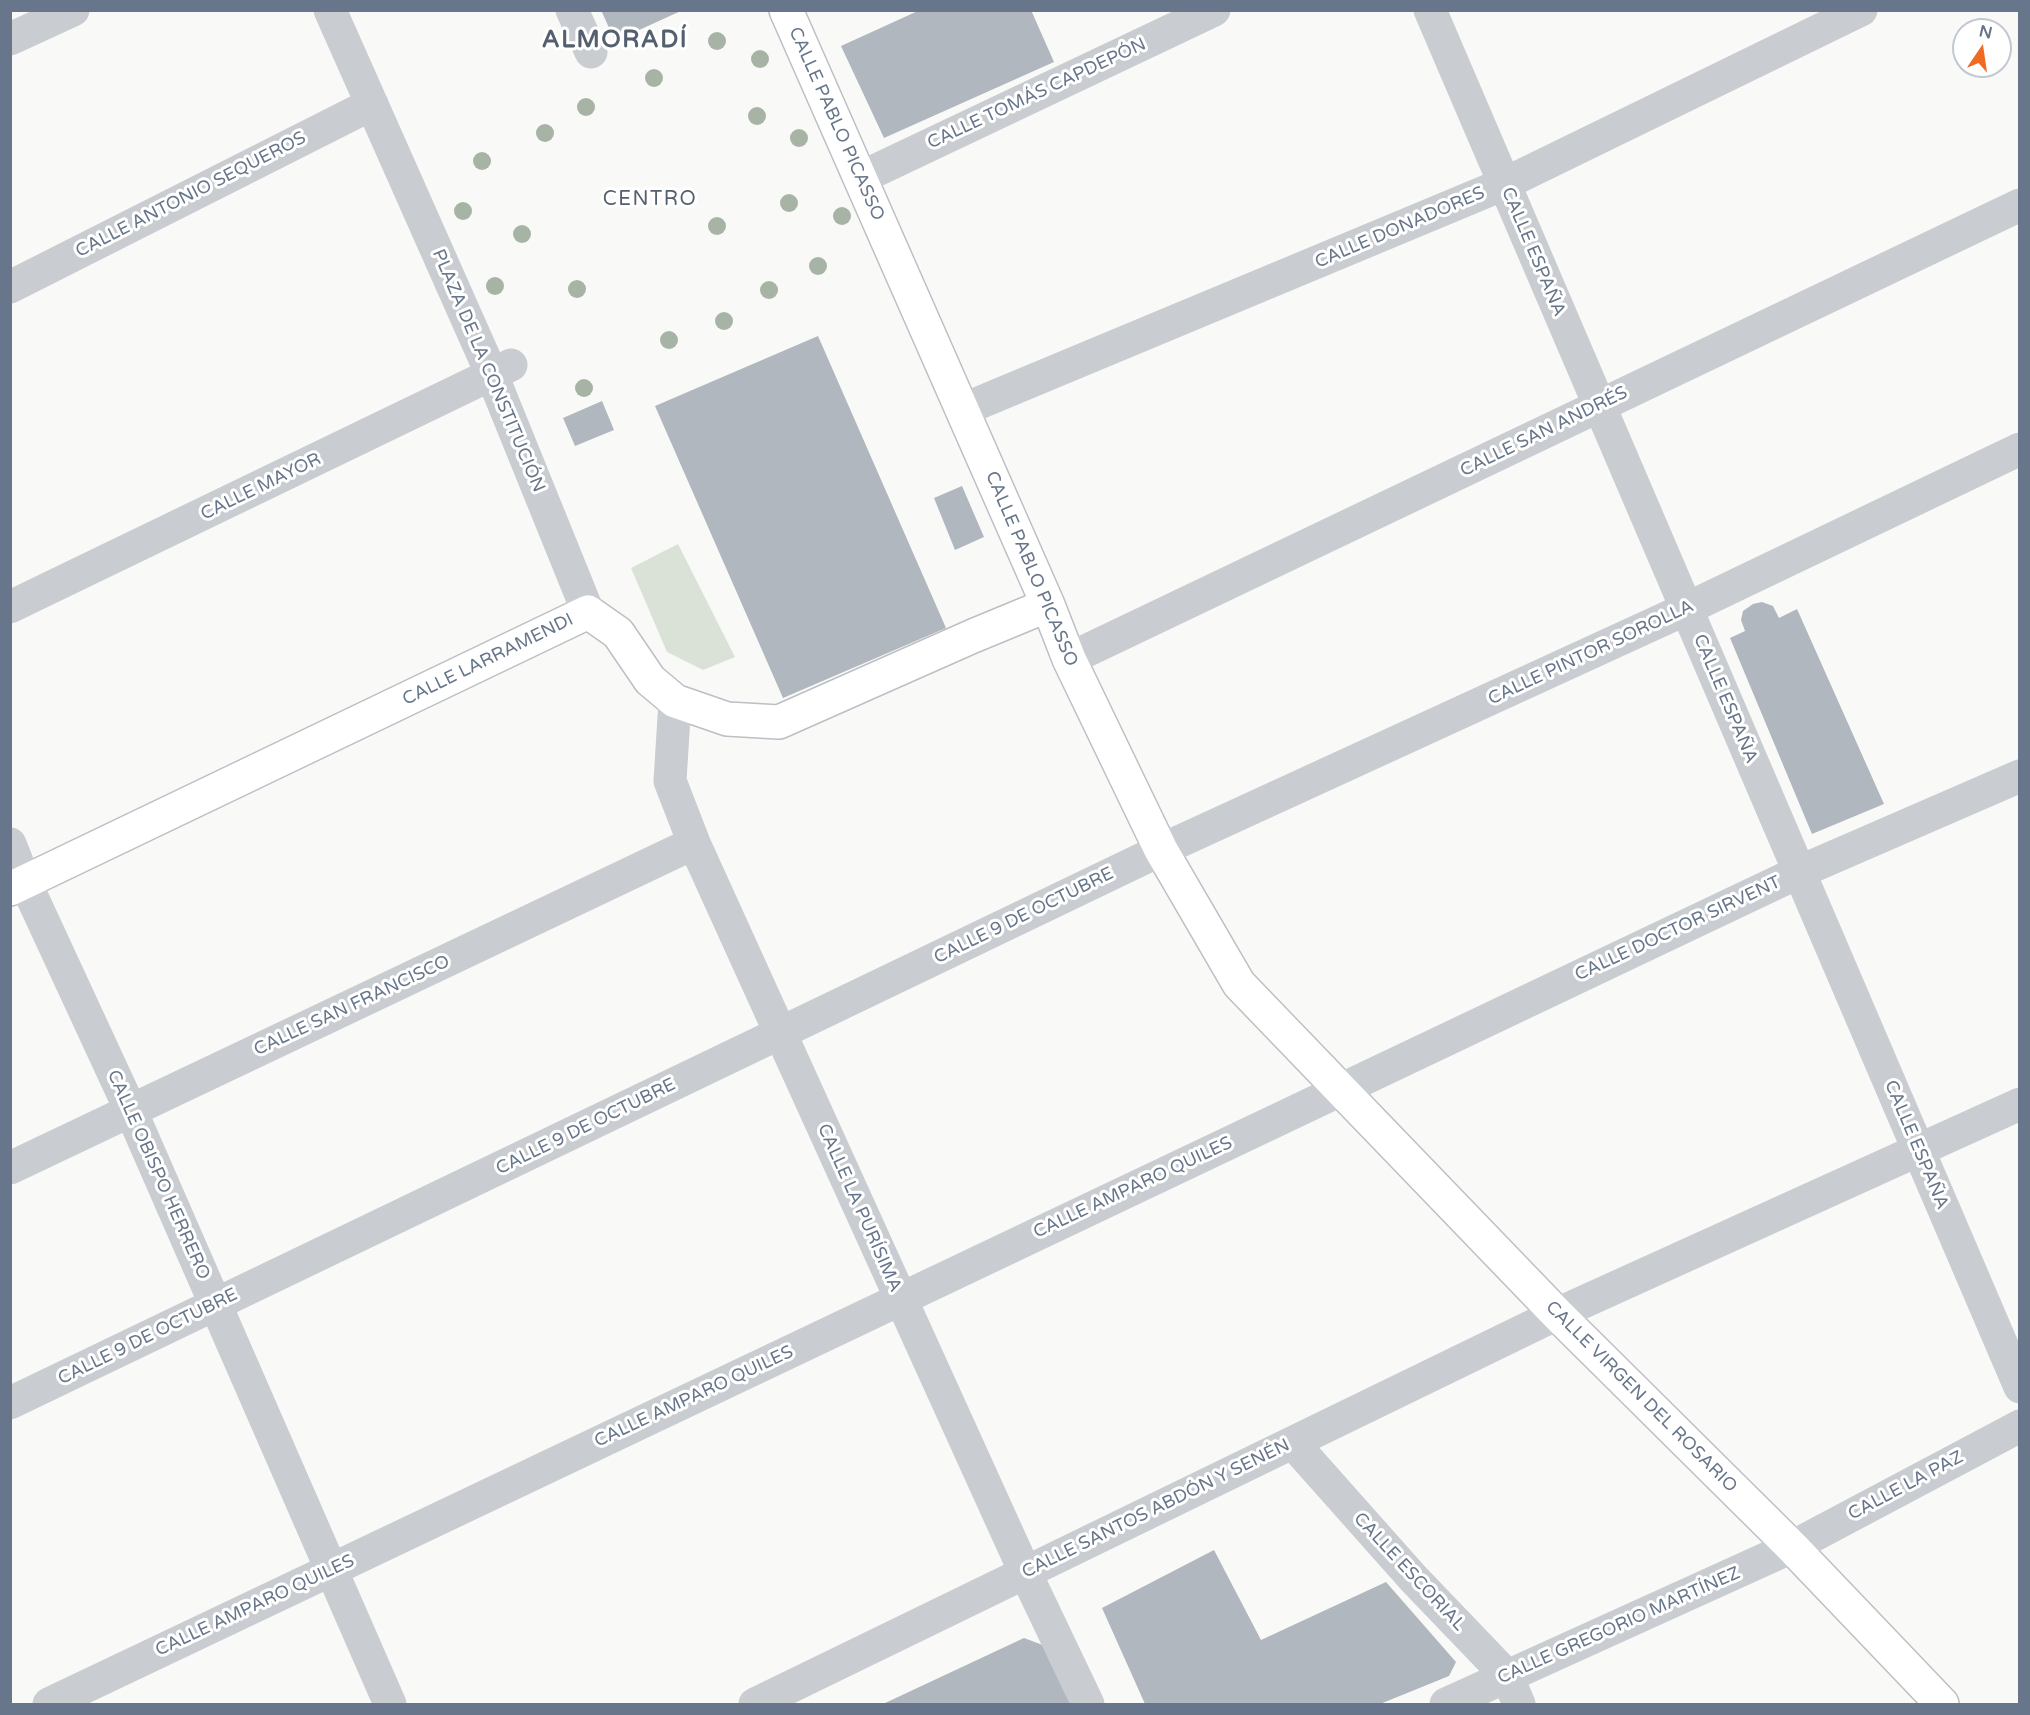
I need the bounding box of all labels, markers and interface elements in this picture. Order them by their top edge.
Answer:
north arrow [1952,18,2012,78]
text: N [1977,21,1994,44]
street label: CALLE PABLO PICASSO [783,24,889,224]
district label: ALMORADÍ [542,27,688,55]
street label: CALLE TOMÁS CAPDEPÓN [924,34,1150,154]
street label: CALLE ANTONIO SEQUEROS [72,127,310,263]
street label: CALLE DONADORES [1312,182,1488,274]
street label: CALLE ESPAÑA [1496,184,1570,320]
district label: CENTRO [603,188,697,212]
street label: PLAZA DE LA CONSTITUCIÓN [427,246,549,496]
street label: CALLE SAN ANDRÉS [1457,382,1631,482]
street label: CALLE MAYOR [197,449,325,525]
street label: CALLE PABLO PICASSO [980,468,1082,670]
street label: CALLE PINTOR SOROLLA [1485,596,1697,710]
street label: CALLE LARRAMENDI [399,609,577,711]
street label: CALLE ESPAÑA [1688,631,1762,767]
street label: CALLE 9 DE OCTUBRE [931,863,1117,969]
street label: CALLE DOCTOR SIRVENT [1572,872,1784,986]
street label: CALLE SAN FRANCISCO [251,951,453,1061]
street label: CALLE OBISPO HERRERO [102,1067,214,1283]
street label: CALLE 9 DE OCTUBRE [493,1074,679,1180]
street label: CALLE ESPAÑA [1879,1077,1953,1213]
street label: CALLE LA PURÍSIMA [812,1121,906,1295]
street label: CALLE AMPARO QUILES [1030,1132,1236,1244]
street label: CALLE 9 DE OCTUBRE [55,1284,241,1390]
street label: CALLE VIRGEN DEL ROSARIO [1541,1297,1741,1497]
street label: CALLE AMPARO QUILES [591,1341,797,1453]
street label: CALLE SANTOS ABDÓN Y SENÉN [1019,1435,1293,1583]
street label: CALLE LA PAZ [1845,1447,1967,1525]
street label: CALLE ESCORIAL [1349,1508,1469,1636]
street label: CALLE AMPARO QUILES [152,1550,358,1662]
street label: CALLE GREGORIO MARTÍNEZ [1494,1563,1744,1689]

